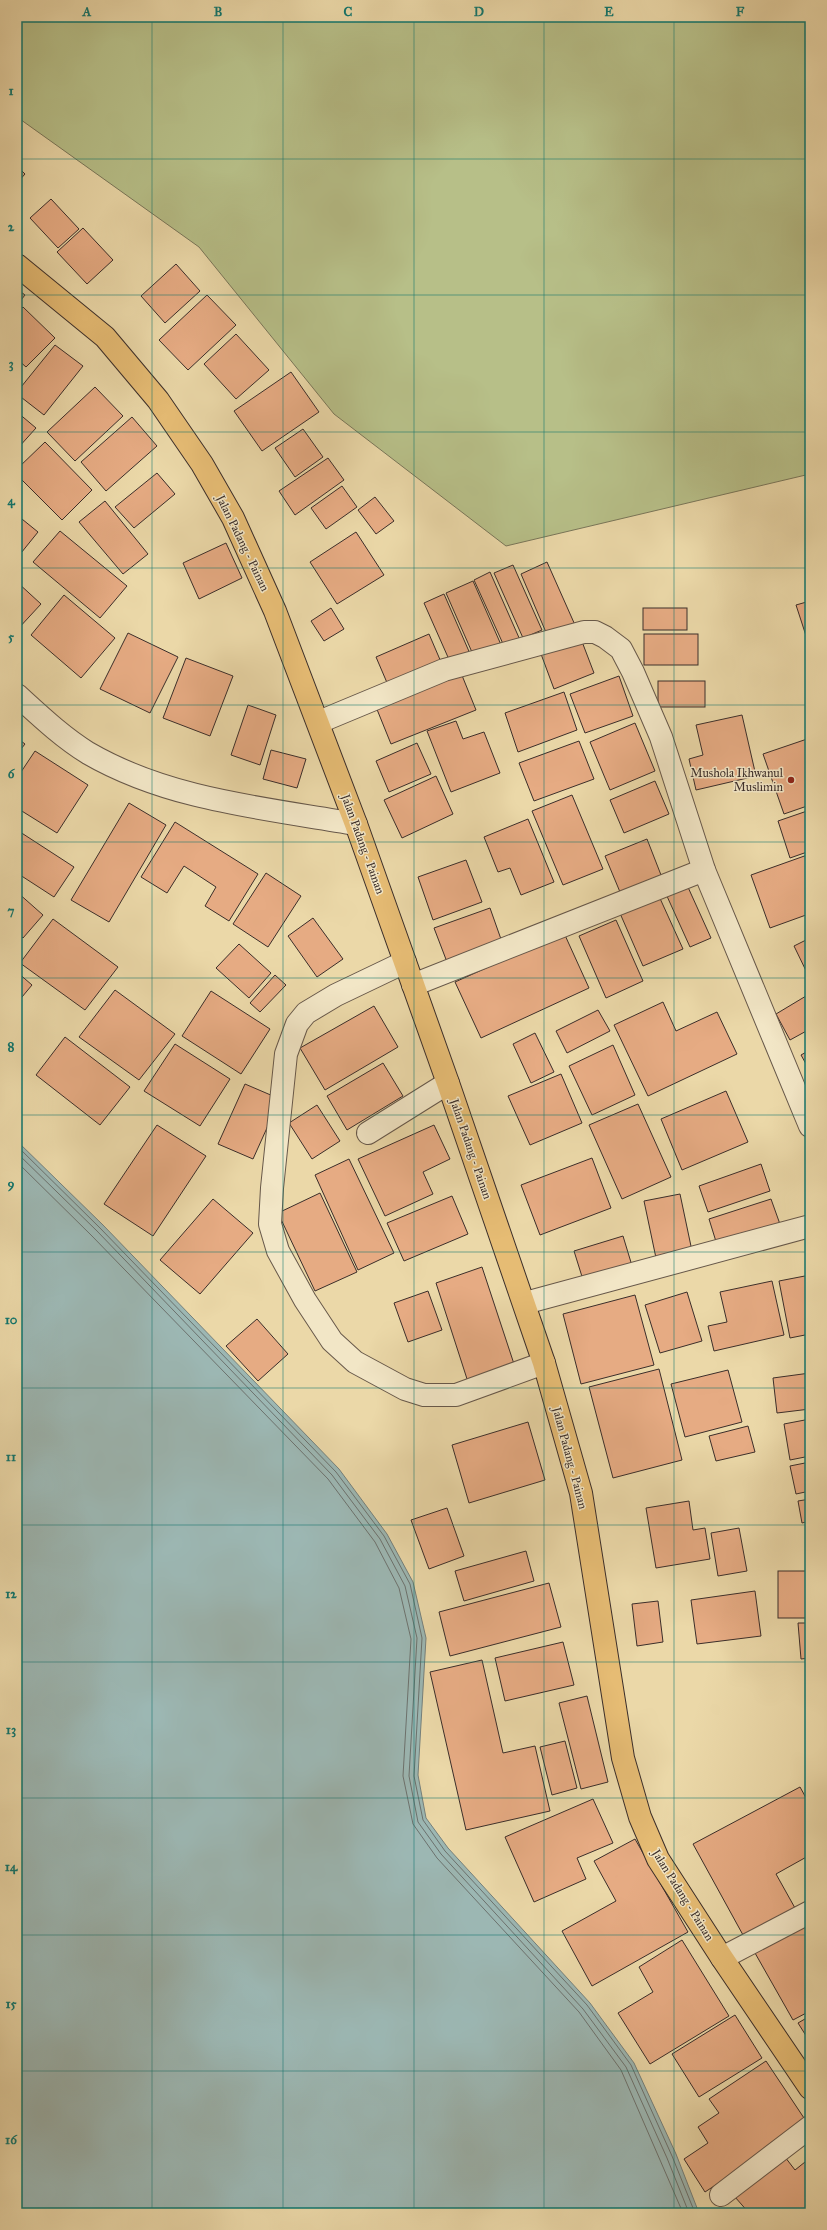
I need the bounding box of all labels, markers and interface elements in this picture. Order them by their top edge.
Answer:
text: A [82,4,92,20]
text: B [214,4,223,20]
text: C [344,4,353,20]
text: D [474,4,484,20]
text: E [604,4,614,20]
text: F [736,4,745,20]
text: 1 [8,83,14,99]
text: 2 [8,219,15,235]
text: 3 [8,356,14,372]
street label: Jalan Padang - Painan [212,491,273,594]
text: 4 [7,493,15,509]
text: 5 [8,629,15,645]
text: 6 [8,766,16,782]
place label: Mushola Ikhwanul Muslimin [690,766,784,794]
marker: Mushola Ikhwanul Muslimin [786,775,796,785]
street label: Jalan Padang - Painan [337,790,388,897]
text: 7 [8,903,15,919]
text: 8 [8,1039,15,1055]
street label: Jalan Padang - Painan [446,1095,495,1202]
text: 9 [8,1176,15,1192]
text: 10 [5,1312,18,1328]
street label: Jalan Padang - Painan [548,1404,590,1511]
text: 11 [6,1449,16,1465]
text: 12 [5,1586,17,1602]
text: 13 [6,1722,16,1738]
street label: Jalan Padang - Painan [647,1845,717,1944]
text: 14 [5,1859,18,1875]
text: 15 [5,1996,17,2012]
text: 16 [5,2132,18,2148]

